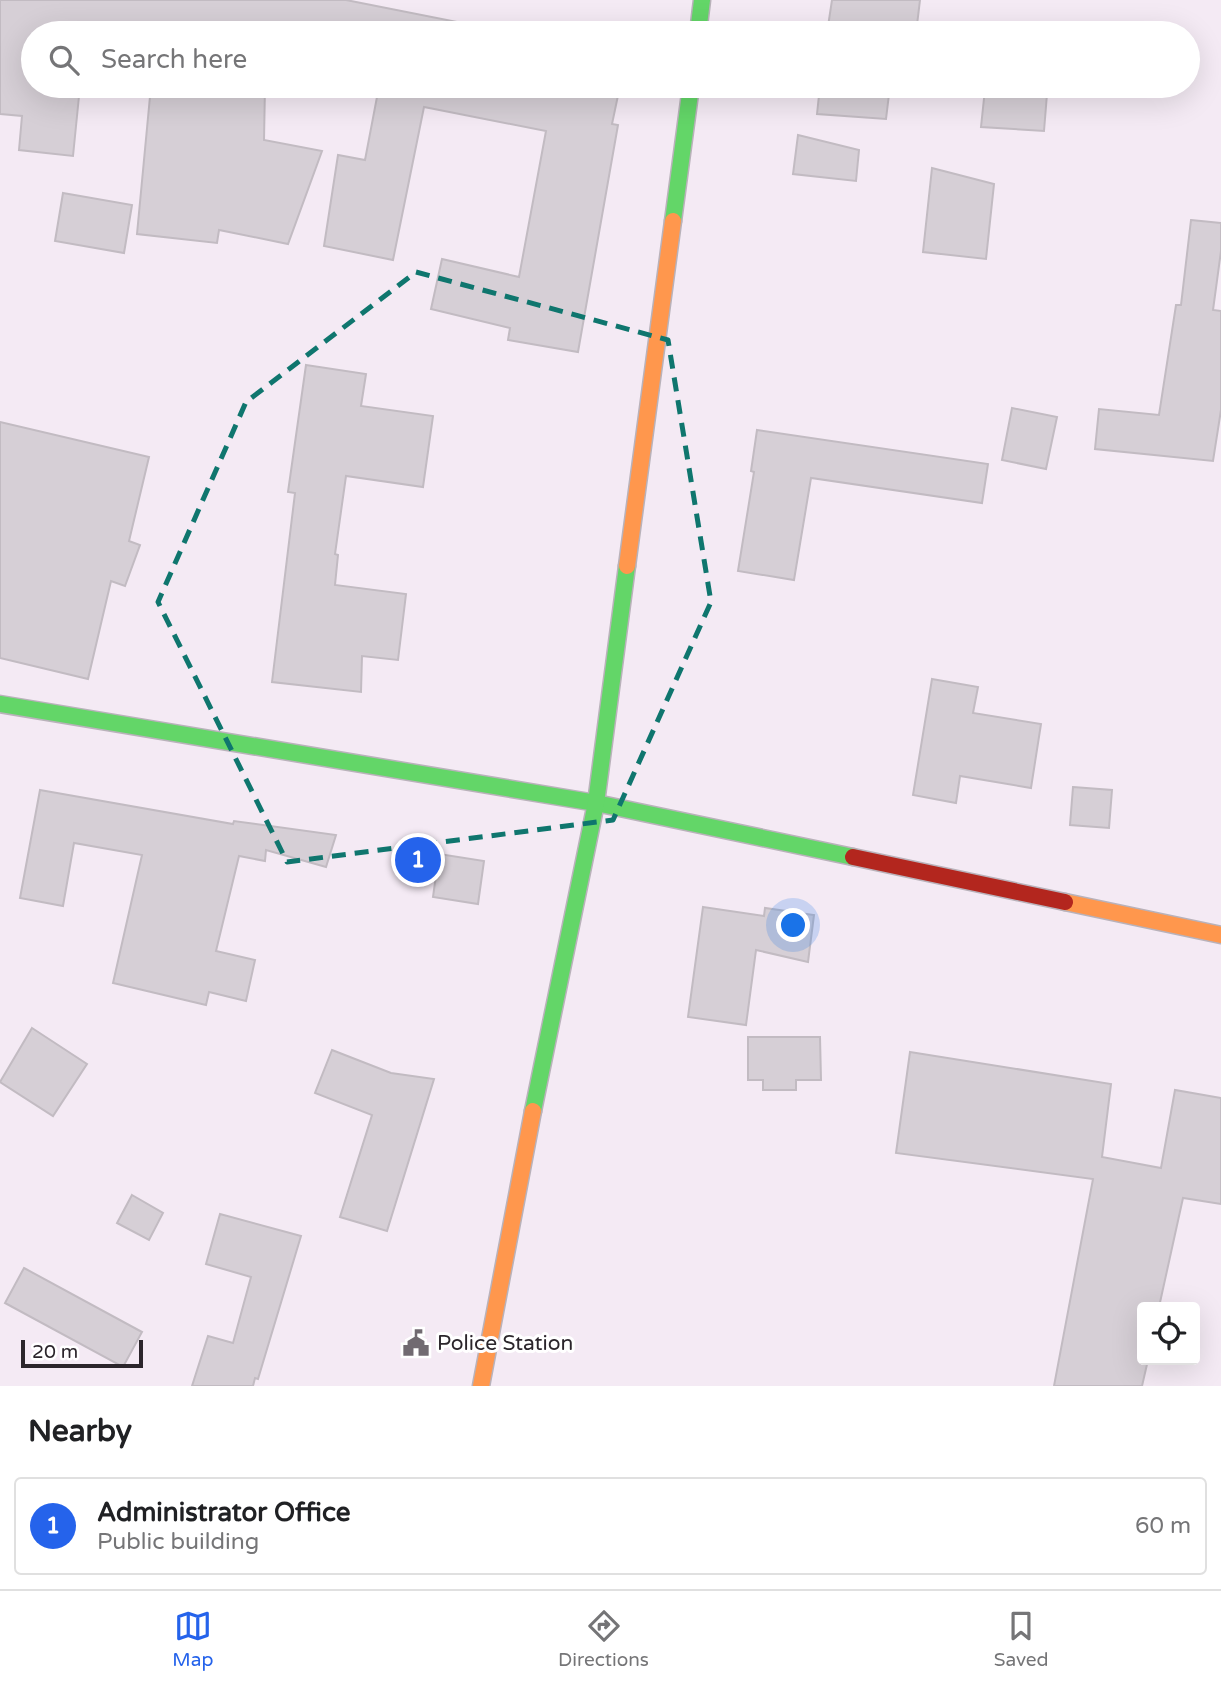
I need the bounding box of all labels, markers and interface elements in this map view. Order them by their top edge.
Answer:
search box [21,21,1200,98]
icon: search [45,41,83,79]
text: Search here [101,44,247,75]
pin: 1 [395,834,441,886]
your location [776,908,810,942]
map controls [1137,1302,1200,1365]
button: locate [1137,1302,1200,1365]
public building icon: Police Station [401,1328,431,1358]
place label: Police Station [437,1331,573,1356]
scale bar [21,1337,144,1369]
text: 20 m [32,1341,78,1363]
text: Nearby [28,1413,132,1450]
text: Administrator Office [97,1497,350,1528]
text: 1 [46,1512,60,1540]
text: 60 m [1135,1512,1191,1540]
text: Public building [97,1528,259,1556]
tab: Map [172,1607,213,1671]
tab: Directions [558,1607,649,1671]
tab: Saved [994,1607,1049,1671]

